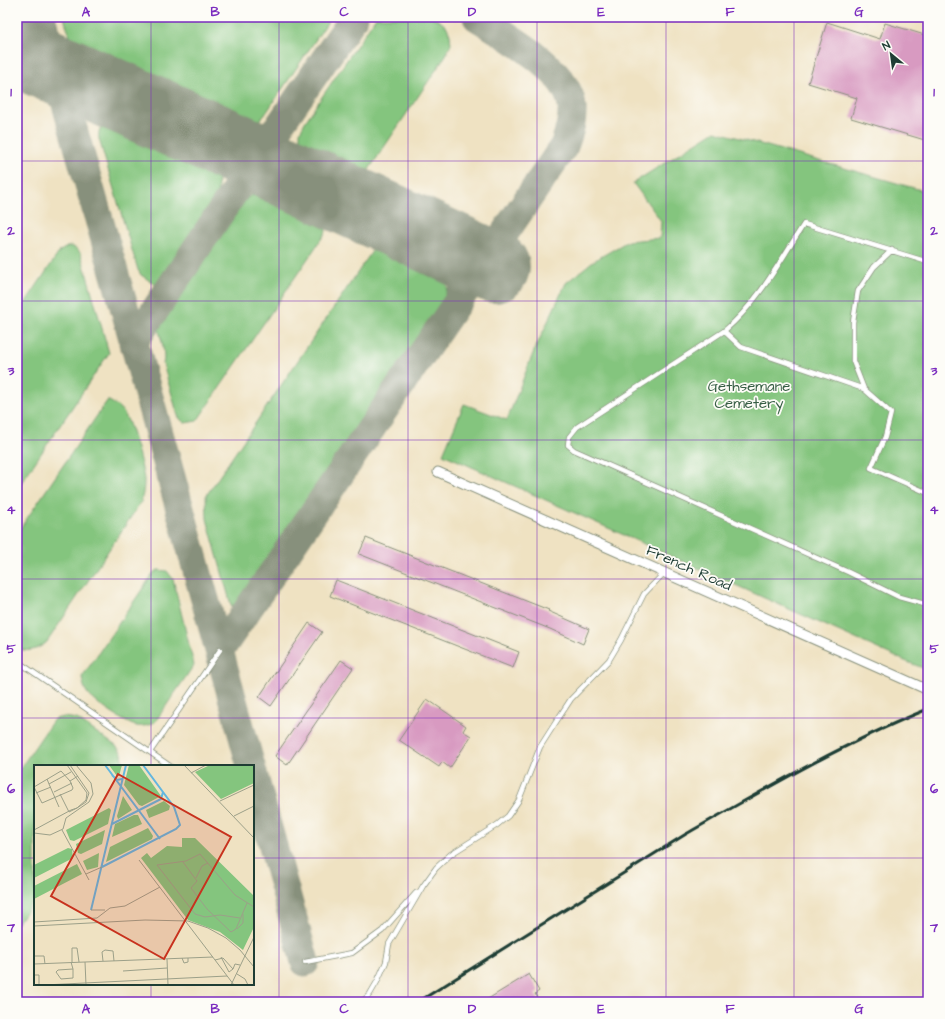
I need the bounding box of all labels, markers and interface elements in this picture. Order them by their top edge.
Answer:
text: A [82,3,91,21]
text: B [210,3,220,21]
text: C [339,3,349,21]
text: D [468,3,477,21]
text: E [597,3,605,21]
text: F [725,3,735,21]
text: G [854,3,864,21]
north arrow [871,34,911,74]
text: N [880,37,893,54]
text: 1 [10,83,12,101]
text: 1 [933,83,935,101]
text: 2 [6,222,15,240]
text: 2 [929,222,938,240]
text: 3 [7,362,15,380]
text: 3 [930,362,938,380]
park label: Gethsemane Cemetery [708,376,790,415]
text: 4 [7,501,16,519]
text: 4 [930,501,939,519]
street label: French Road [643,540,735,596]
text: 5 [6,640,16,658]
text: 5 [929,640,939,658]
inset map [34,765,254,985]
text: 6 [7,780,16,798]
text: 6 [930,780,939,798]
text: 7 [6,919,16,937]
text: 7 [929,919,939,937]
text: A [82,1000,91,1018]
text: B [210,1000,220,1018]
text: C [339,1000,349,1018]
text: D [468,1000,477,1018]
text: E [597,1000,605,1018]
text: F [725,1000,735,1018]
text: G [854,1000,864,1018]

